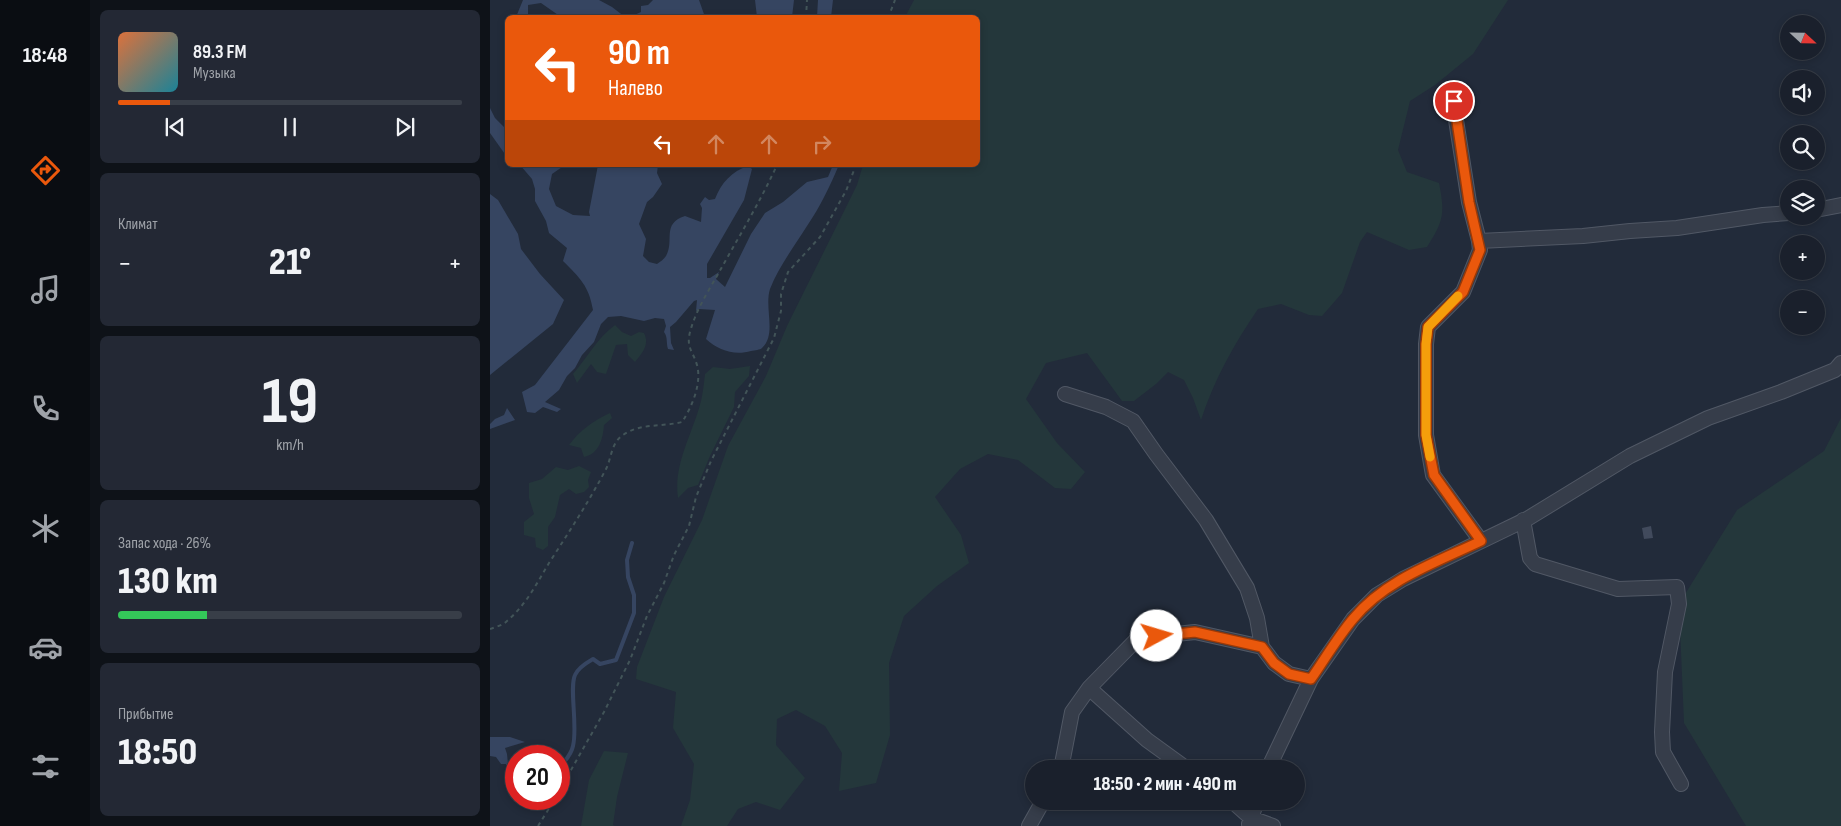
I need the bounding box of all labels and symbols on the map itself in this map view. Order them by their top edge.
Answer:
north arrow [1780,15,1825,60]
pin [1433,80,1475,122]
position arrow [1130,609,1182,661]
speed limit sign: 20 [505,745,570,810]

